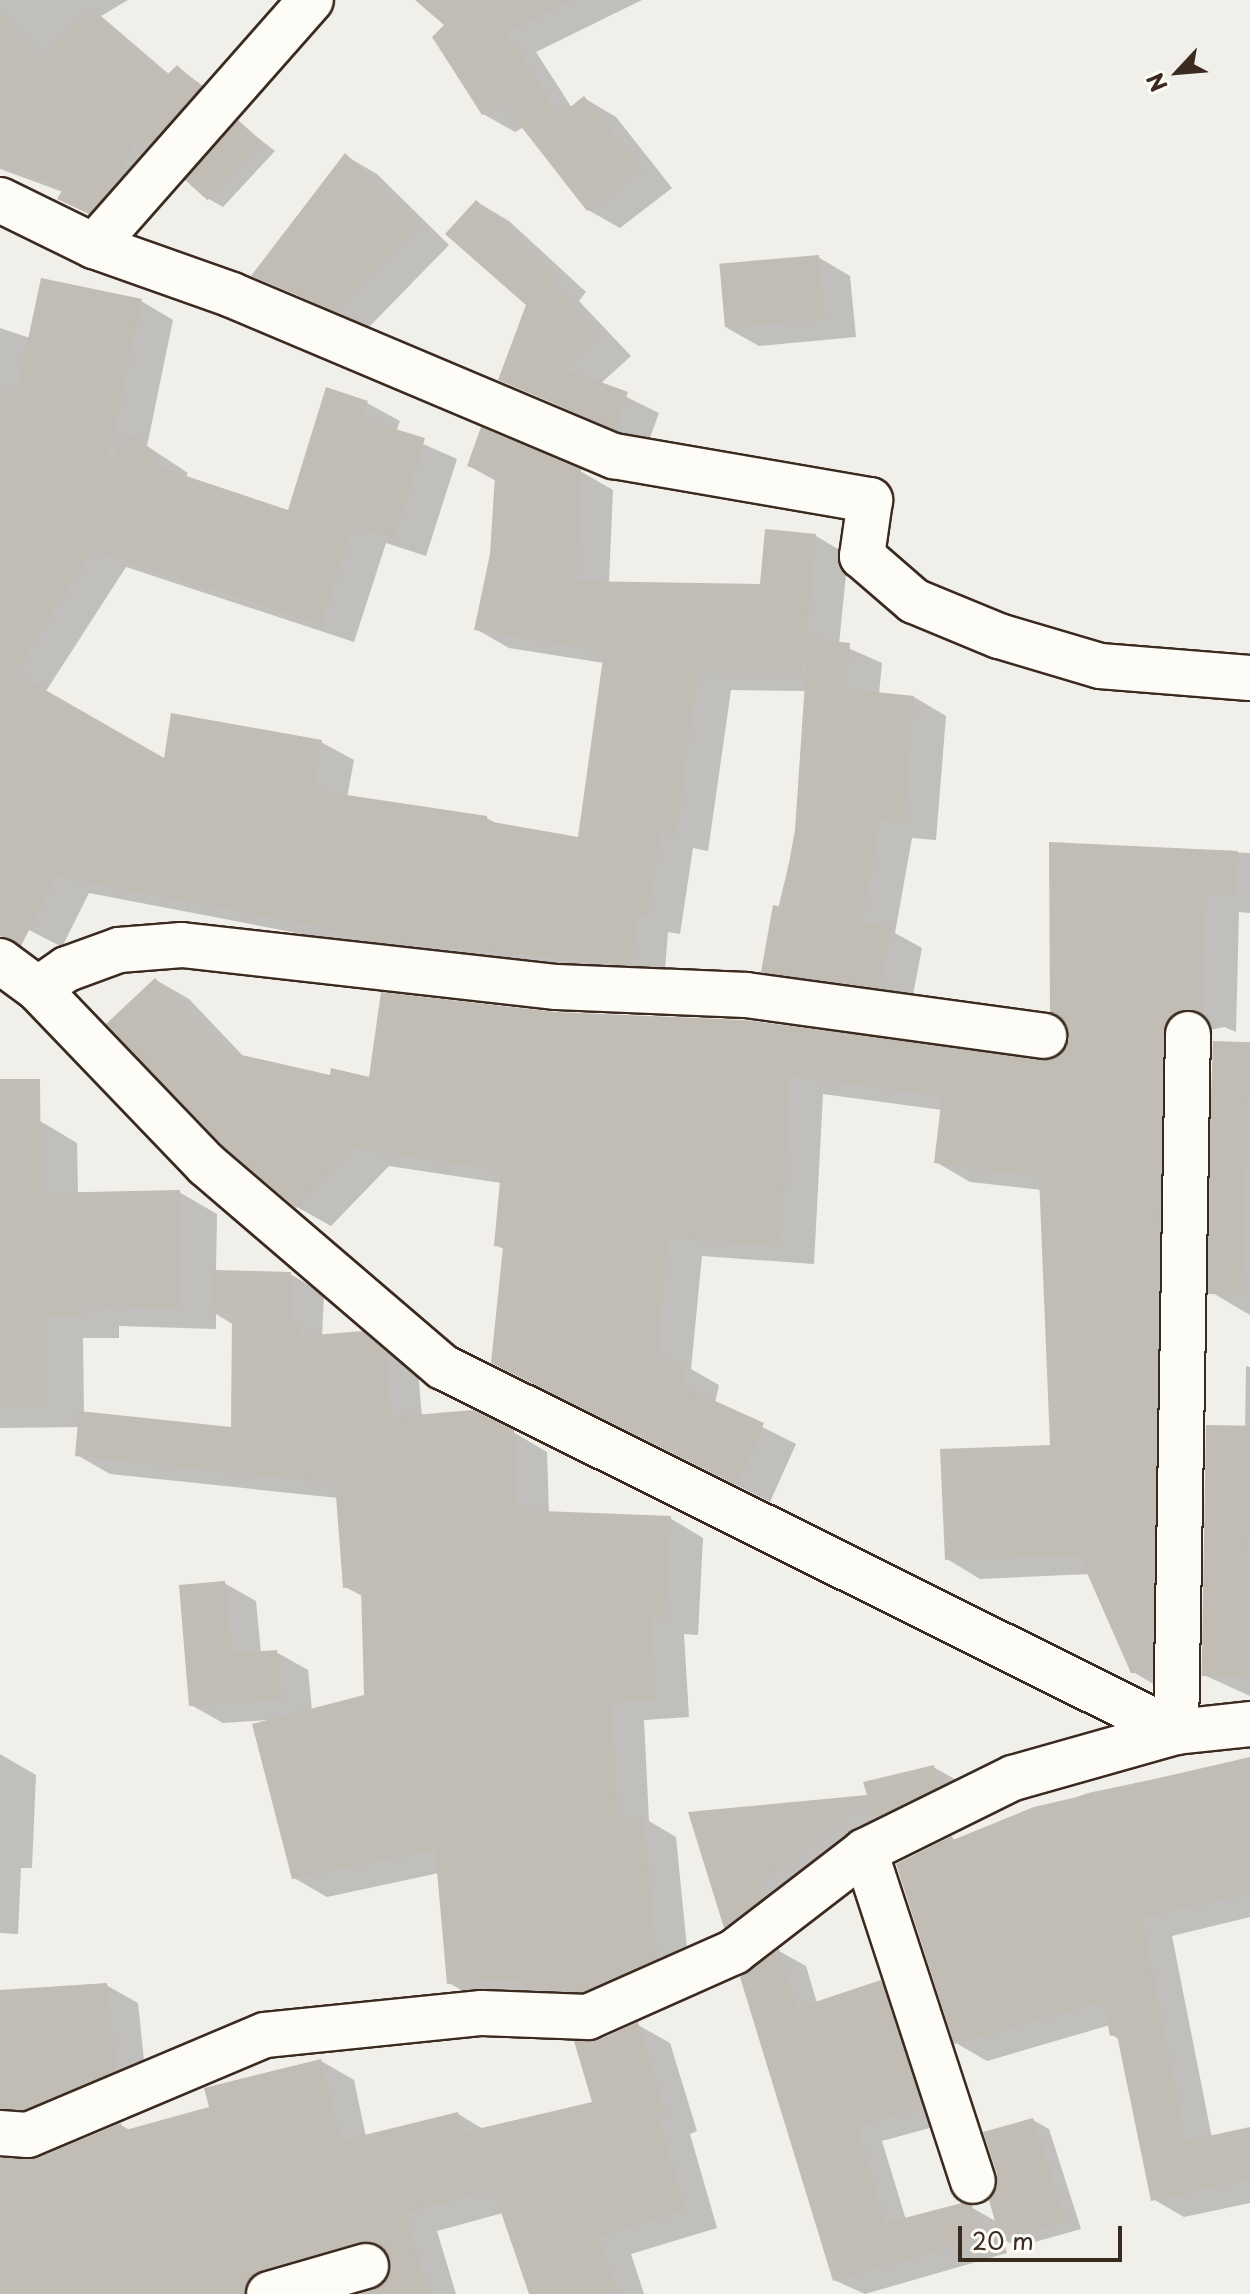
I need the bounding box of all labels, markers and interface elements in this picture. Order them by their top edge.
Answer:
north arrow [1138,32,1218,112]
text: N [1137,68,1175,98]
scale bar [962,2210,1126,2260]
text: 20 m [972,2222,1034,2258]

